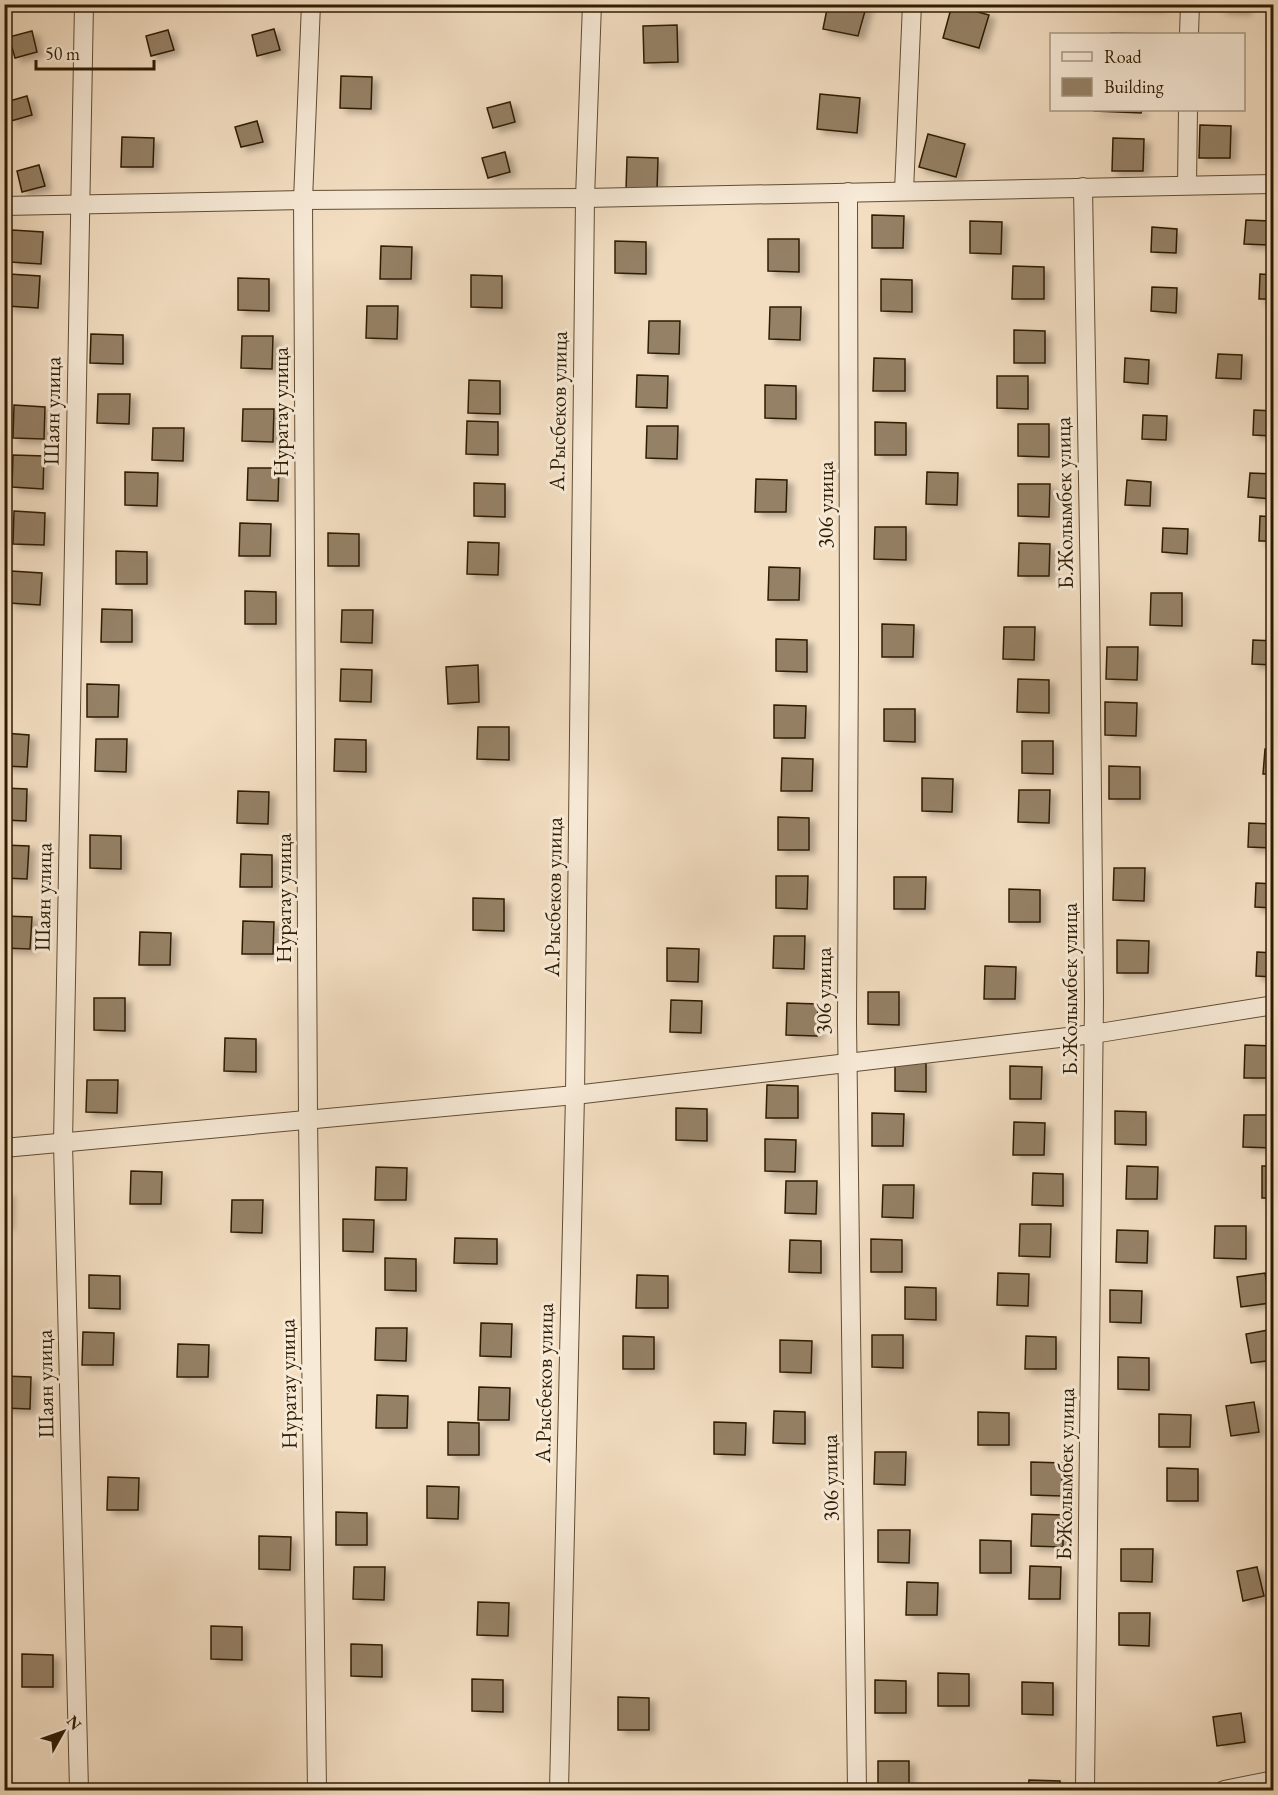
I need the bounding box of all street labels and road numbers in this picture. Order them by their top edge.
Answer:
street label: А.Рысбеков улица [542,331,574,492]
street label: Нуратау улица [266,347,295,477]
street label: Шаян улица [37,356,67,466]
street label: Б.Жолымбек улица [1048,416,1080,590]
street label: 306 улица [811,461,840,549]
street label: А.Рысбеков улица [537,817,569,978]
street label: Нуратау улица [269,833,298,963]
street label: Шаян улица [28,842,58,952]
street label: Б.Жолымбек улица [1055,903,1084,1075]
street label: 306 улица [809,947,838,1035]
street label: А.Рысбеков улица [528,1303,560,1464]
street label: Нуратау улица [272,1318,304,1449]
street label: Шаян улица [30,1329,60,1439]
street label: Б.Жолымбек улица [1049,1387,1081,1561]
street label: 306 улица [815,1434,845,1522]

